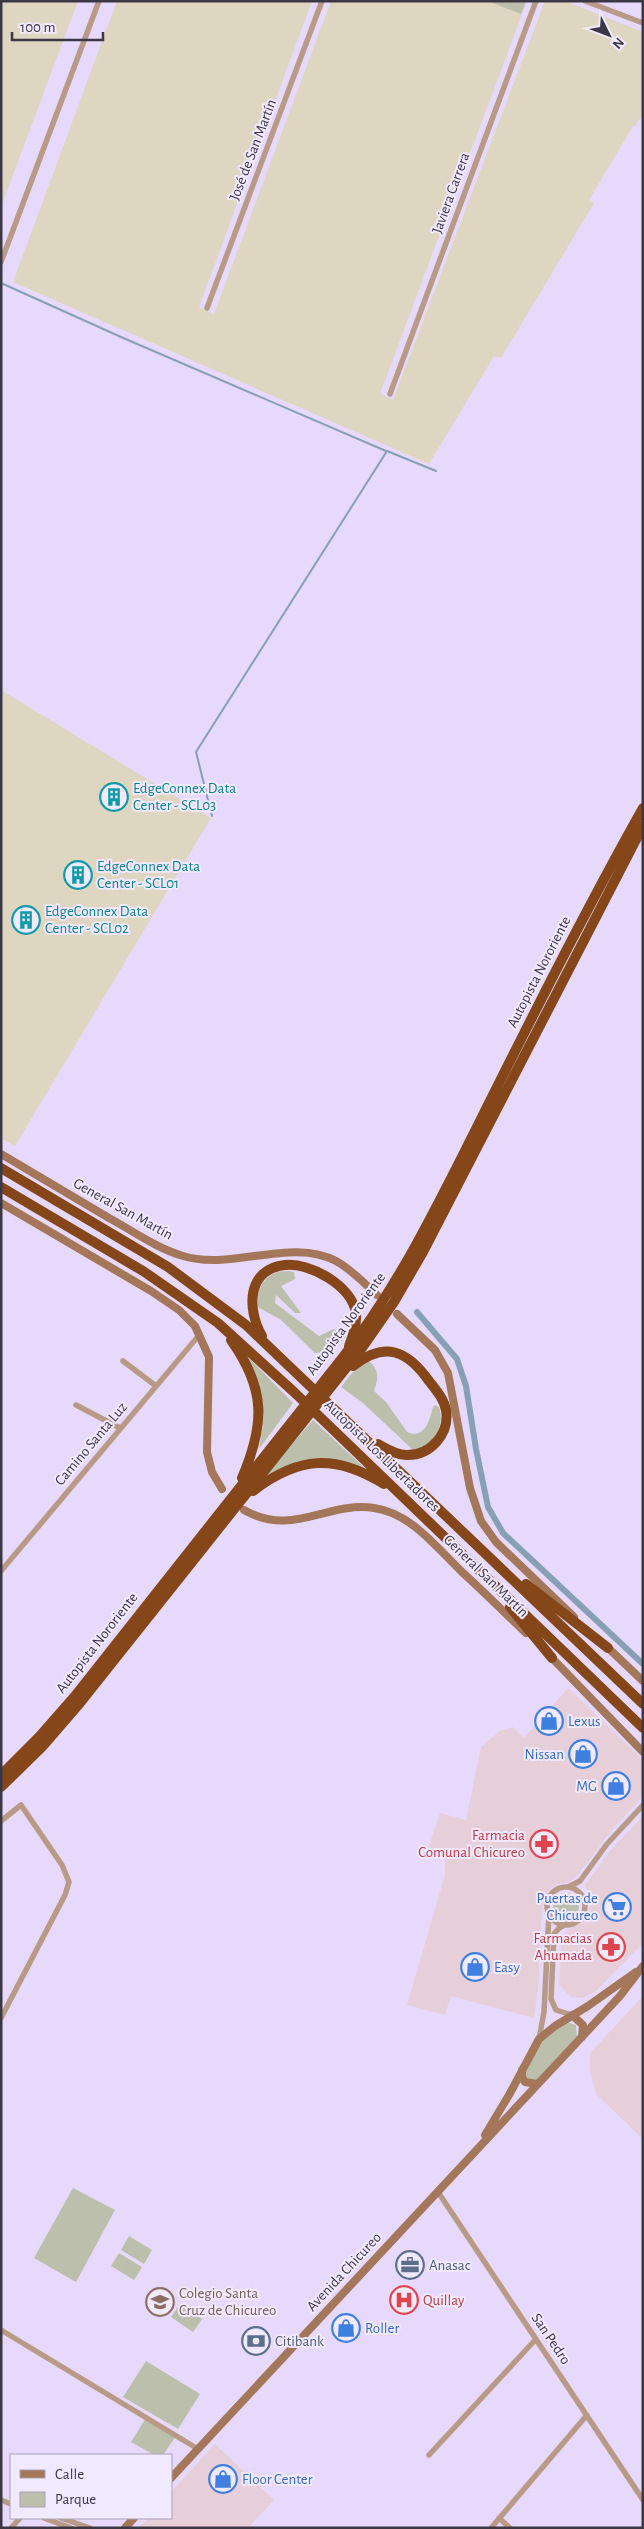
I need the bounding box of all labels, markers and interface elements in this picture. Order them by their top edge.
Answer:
scale bar [12,10,104,42]
north arrow [584,10,634,60]
text: 100 m [20,20,55,35]
text: N [609,35,626,51]
street label: José de San Martín [227,97,279,203]
street label: Javiera Carrera [429,150,473,235]
place label: EdgeConnex Data Center - SCL03 [133,781,236,813]
building icon: EdgeConnex Data Center - SCL03 [99,782,129,812]
place label: EdgeConnex Data Center - SCL01 [97,859,200,891]
building icon: EdgeConnex Data Center - SCL01 [63,860,93,890]
place label: EdgeConnex Data Center - SCL02 [45,904,148,936]
building icon: EdgeConnex Data Center - SCL02 [11,905,41,935]
street label: Autopista Nororiente [504,914,574,1030]
street label: General San Martín [71,1175,175,1243]
street label: Autopista Nororiente [304,1270,388,1378]
street label: Autopista Los Libertadores [322,1397,442,1515]
street label: Camino Santa Luz [52,1400,130,1488]
street label: General San Martín [441,1532,531,1620]
street label: Autopista Nororiente [53,1590,141,1696]
shop icon: Lexus [534,1706,564,1736]
place label: Lexus [568,1714,601,1729]
shop icon: Nissan [568,1739,598,1769]
place label: Nissan [525,1747,564,1762]
shop icon: MG [601,1771,631,1801]
place label: MG [576,1779,597,1794]
place label: Farmacia Comunal Chicureo [418,1828,525,1860]
pharmacy icon: Farmacia Comunal Chicureo [529,1829,559,1859]
place label: Puertas de Chicureo [537,1891,598,1923]
supermarket icon: Puertas de Chicureo [602,1892,632,1922]
place label: Farmacias Ahumada [533,1931,592,1963]
pharmacy icon: Farmacias Ahumada [596,1932,626,1962]
shop icon: Easy [460,1952,490,1982]
place label: Easy [494,1960,520,1975]
street label: Avenida Chicureo [304,2230,384,2314]
office icon: Anasac [395,2250,425,2280]
place label: Anasac [429,2258,471,2273]
hospital icon: Quillay [389,2285,419,2315]
place label: Colegio Santa Cruz de Chicureo [179,2286,276,2318]
school or university icon: Colegio Santa Cruz de Chicureo [145,2287,175,2317]
place label: Quillay [423,2293,465,2308]
street label: San Pedro [529,2311,573,2367]
shop icon: Roller [331,2313,361,2343]
place label: Roller [365,2321,399,2336]
bank icon: Citibank [241,2326,271,2356]
place label: Citibank [275,2334,324,2349]
legend [10,2454,172,2519]
shop icon: Floor Center [208,2464,238,2494]
text: Calle [55,2467,84,2482]
place label: Floor Center [242,2472,313,2487]
text: Parque [55,2492,96,2507]

